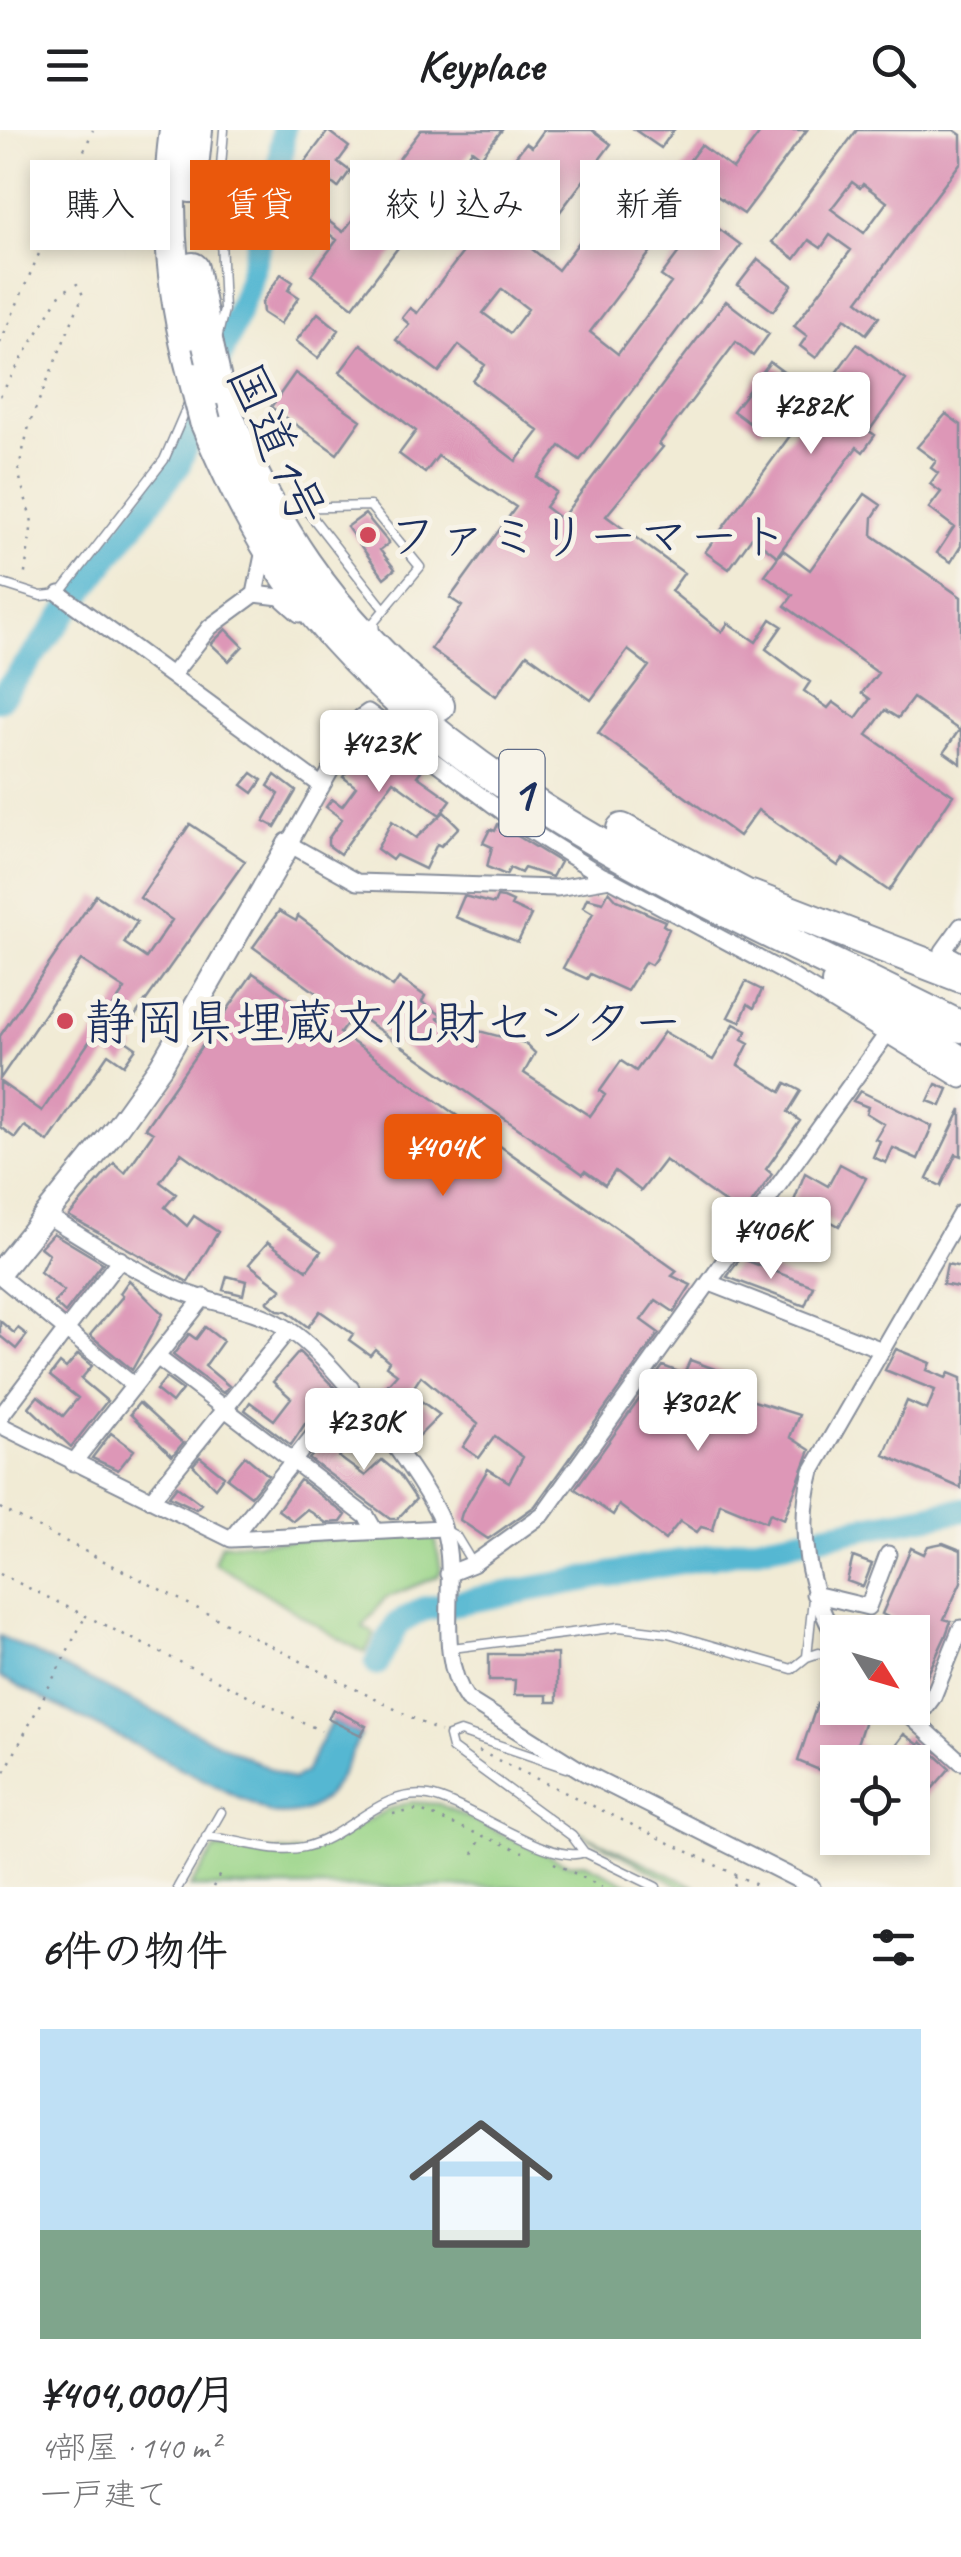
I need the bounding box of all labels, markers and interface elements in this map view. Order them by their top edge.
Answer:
text: Keyplace [417,37,544,94]
icon: menu [40,38,95,93]
icon: search [866,38,921,93]
chip: 購入 [30,160,170,250]
chip: 賃貸 [190,160,330,250]
chip: 絞り込み [350,160,560,250]
chip: 新着 [580,160,720,250]
street label: 国道1号 [213,353,340,536]
pin: ¥282K [741,372,881,457]
text: ¥282K [774,384,848,425]
place label: ファミリーマート [388,505,789,568]
marker: ファミリーマート [357,524,379,546]
pin: ¥423K [309,710,449,795]
text: ¥423K [342,722,416,763]
road number: 1 [500,750,544,836]
place label: 静岡県埋蔵文化財センター [85,991,683,1054]
marker: 静岡県埋蔵文化財センター [54,1010,76,1032]
pin: ¥404K [373,1114,513,1199]
text: ¥404K [406,1126,480,1167]
pin: ¥406K [701,1197,841,1282]
text: ¥406K [734,1209,808,1250]
pin: ¥302K [628,1369,768,1454]
text: ¥302K [661,1381,735,1422]
pin: ¥230K [294,1388,434,1473]
text: ¥230K [327,1400,401,1441]
north arrow [820,1615,930,1725]
map controls [820,1615,930,1855]
button: locate [820,1745,930,1855]
icon: filters [866,1920,921,1975]
text: 6件の物件 [40,1925,228,1978]
icon: home [391,2094,571,2274]
text: ¥404,000/月 [40,2368,236,2421]
text: 4部屋 · 140 m² [40,2427,219,2468]
text: 一戸建て [40,2474,168,2515]

